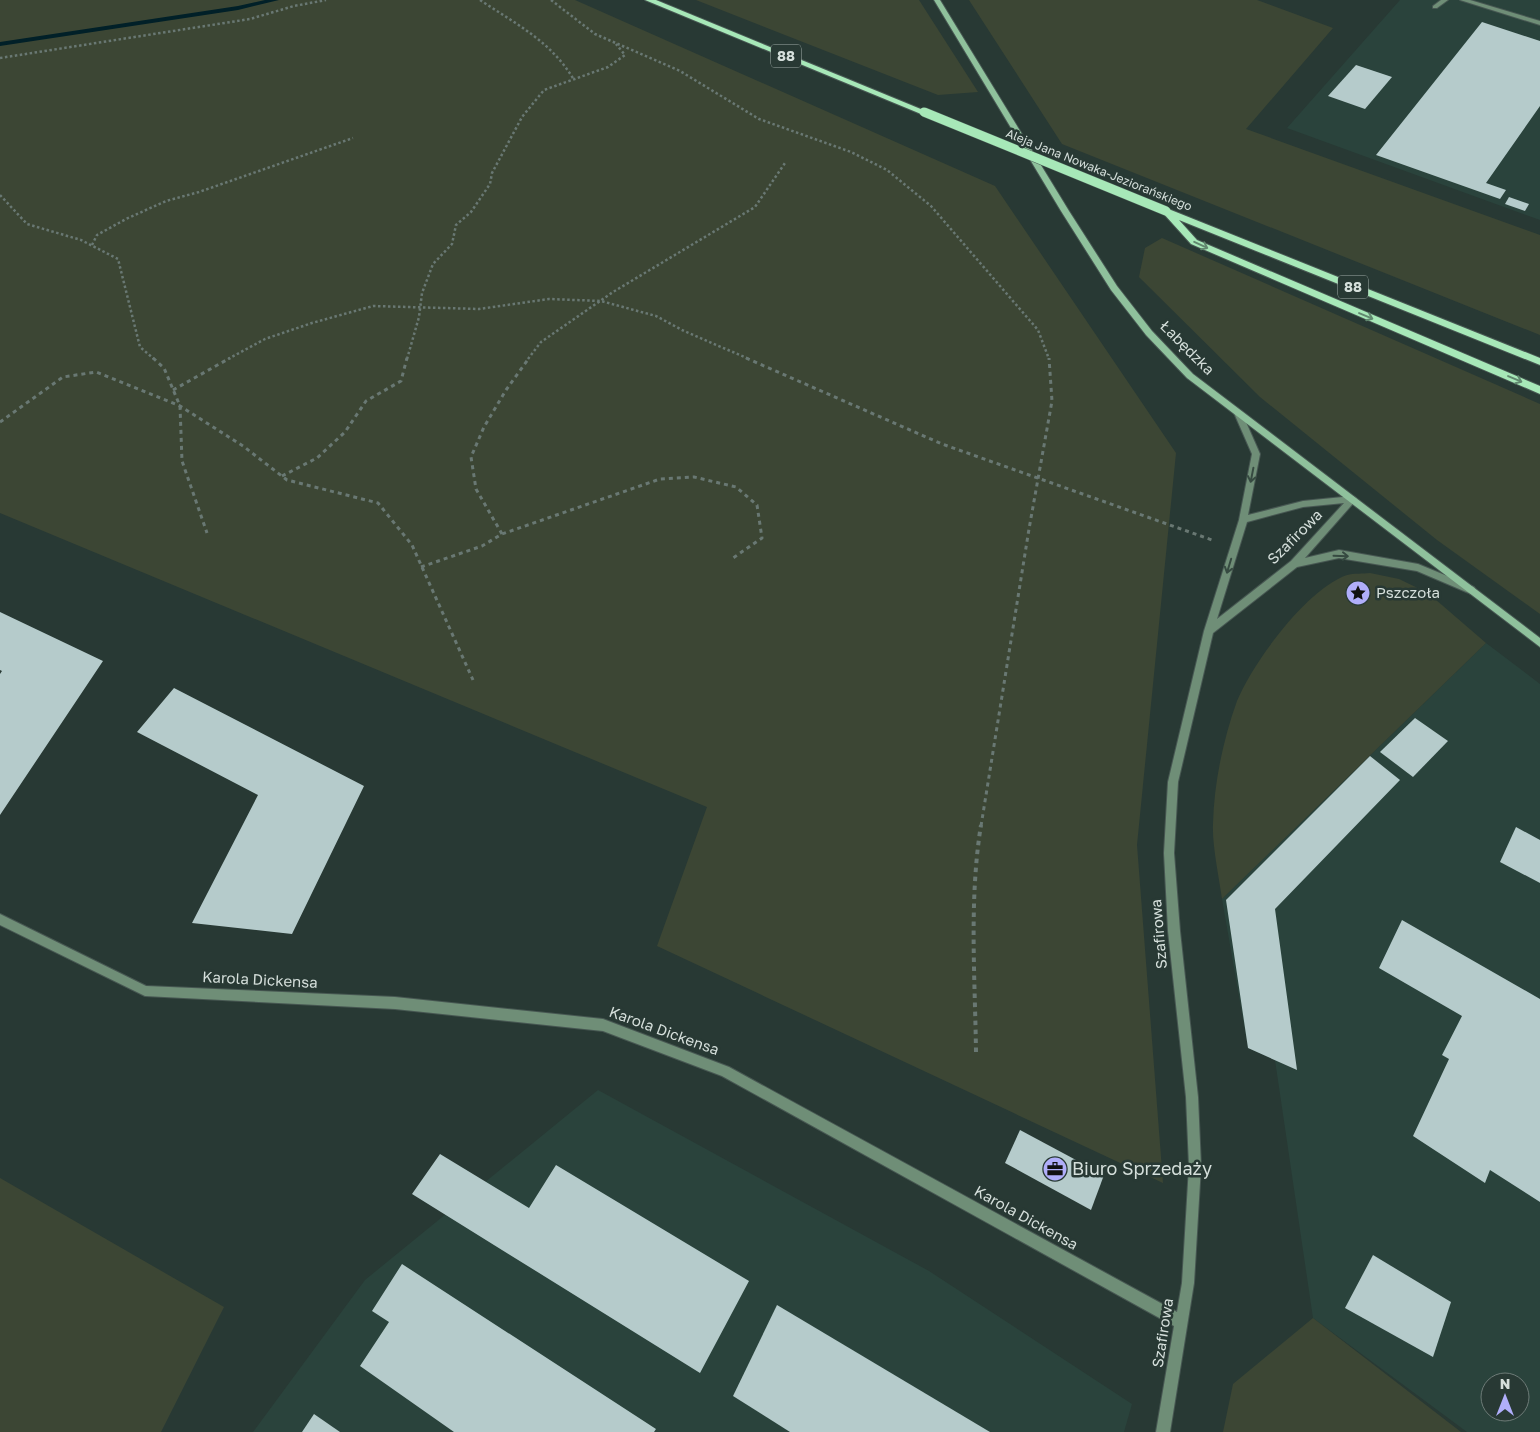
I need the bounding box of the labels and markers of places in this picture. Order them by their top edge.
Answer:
place icon: Pszczoła [1345,580,1371,606]
place label: Pszczoła [1376,583,1440,601]
office icon: Biuro Sprzedaży [1042,1156,1068,1182]
place label: Biuro Sprzedaży [1072,1157,1212,1179]

